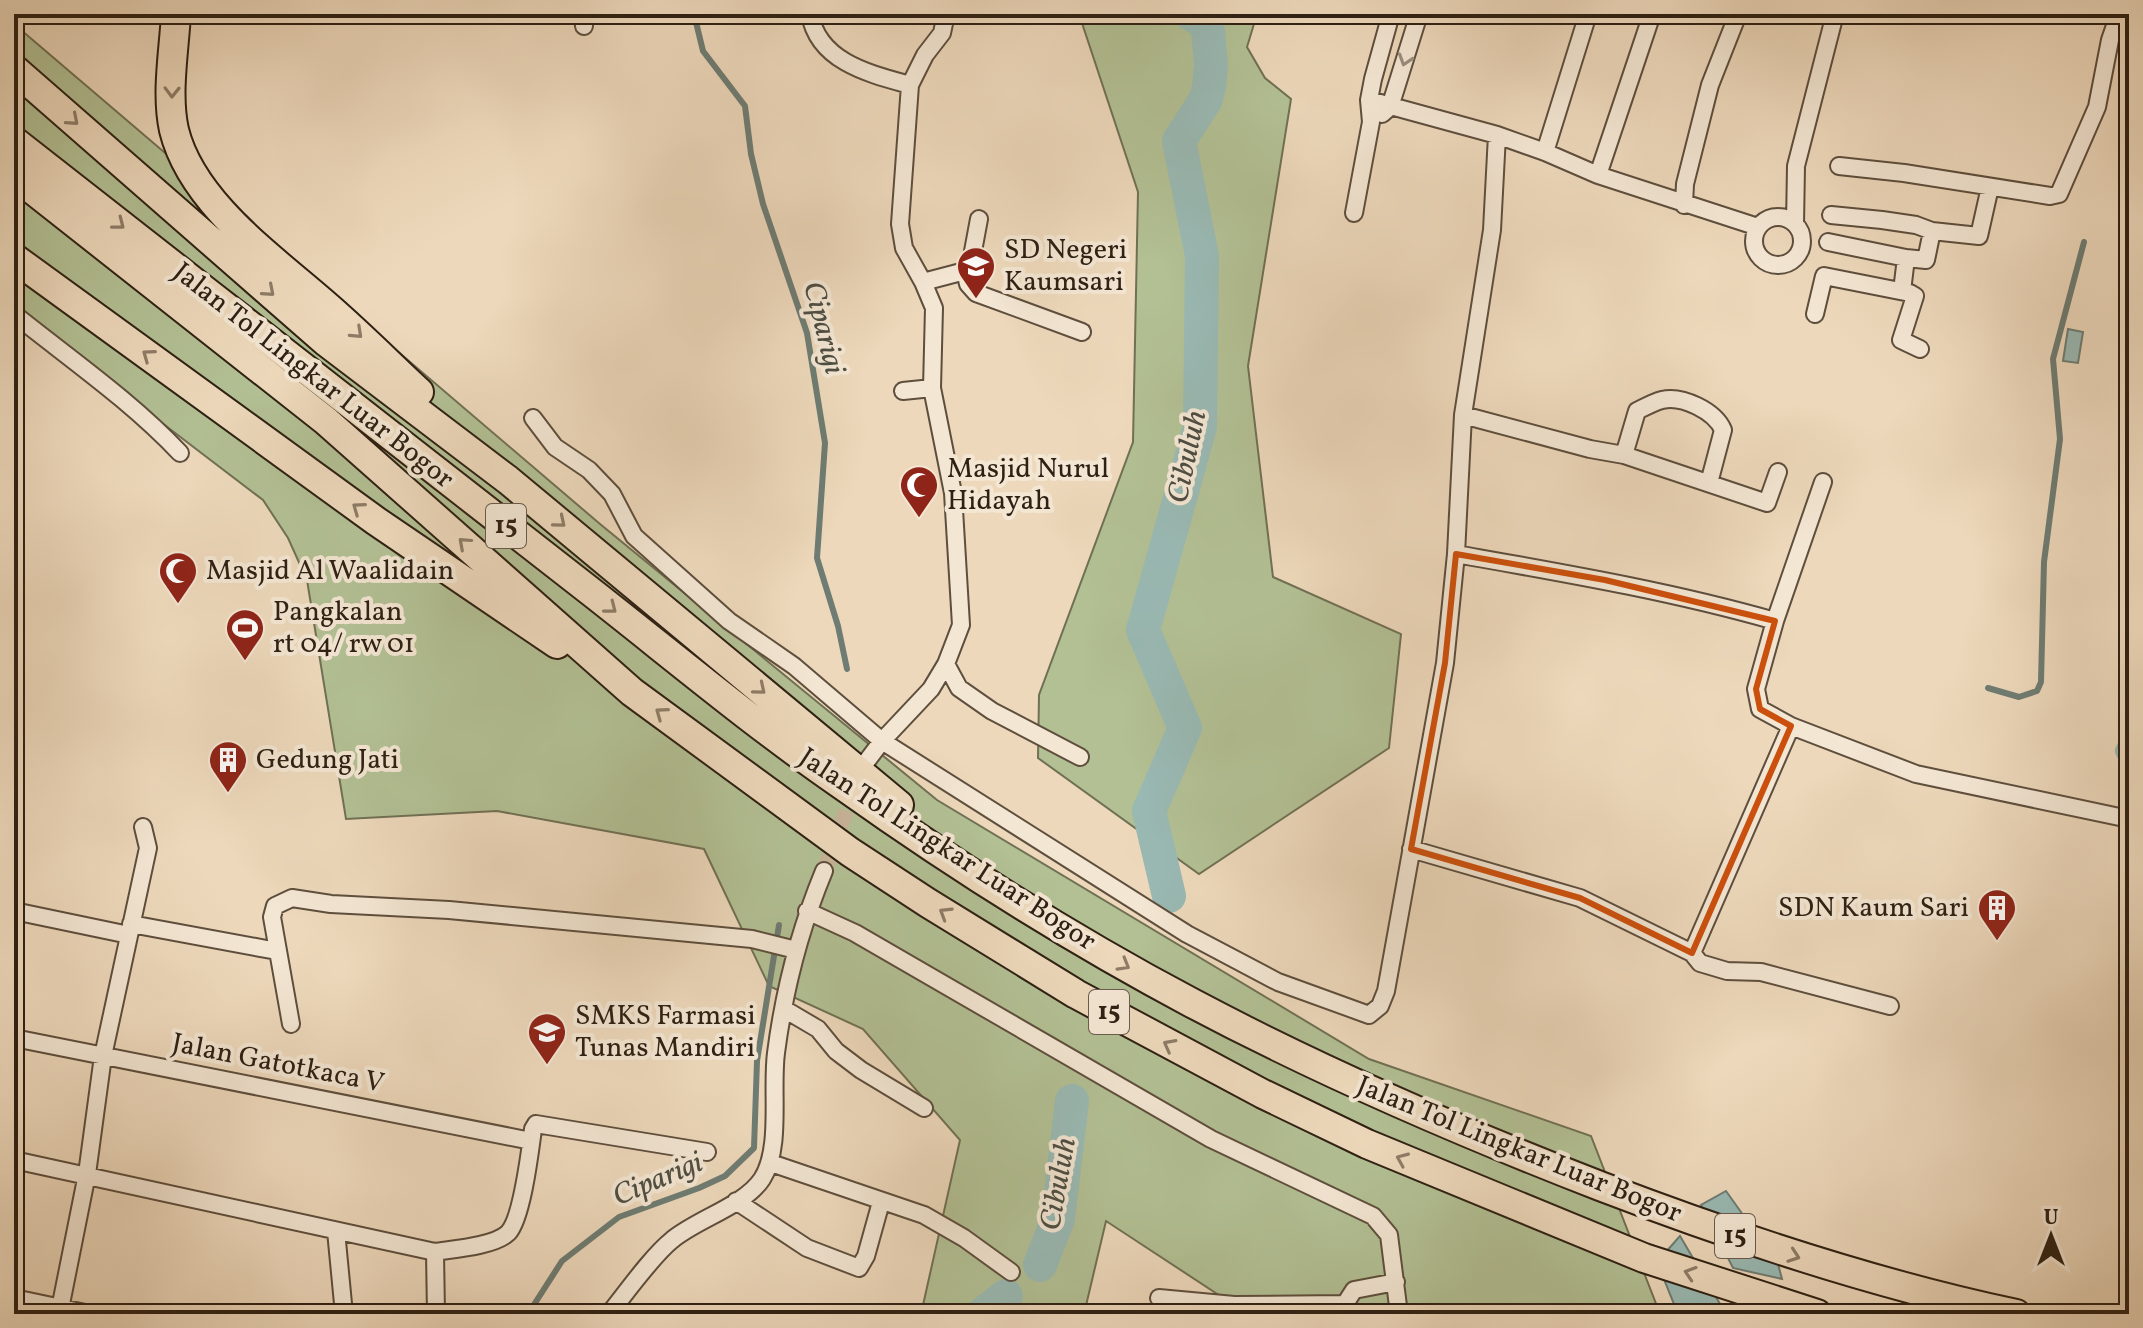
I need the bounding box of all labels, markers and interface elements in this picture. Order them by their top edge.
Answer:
one-way arrow [1398,53,1414,67]
one-way arrow [164,86,181,99]
one-way arrow [63,110,78,125]
one-way arrow [110,214,124,229]
place label: SD Negeri Kaumsari [1004,231,1127,302]
school or university icon: SD Negeri Kaumsari [955,245,997,300]
street label: Jalan Tol Lingkar Luar Bogor [164,254,462,499]
water label: Ciparigi [791,277,855,379]
one-way arrow [259,281,274,296]
one-way arrow [348,324,362,339]
one-way arrow [142,351,156,365]
water label: Cibuluh [1158,407,1218,507]
place label: Masjid Nurul Hidayah [947,450,1109,521]
mosque icon: Masjid Nurul Hidayah [898,464,940,519]
one-way arrow [352,503,366,518]
road number: 15 [486,504,526,548]
one-way arrow [551,512,565,527]
one-way arrow [459,538,474,553]
mosque icon: Masjid Al Waalidain [157,550,199,605]
place label: Masjid Al Waalidain [206,552,454,591]
place label: Pangkalan rt 04/ rw 01 [273,593,415,664]
one-way arrow [602,598,617,612]
sports icon: Pangkalan rt 04/ rw 01 [224,607,266,662]
one-way arrow [750,679,765,694]
one-way arrow [655,708,669,723]
building icon: Gedung Jati [207,739,249,794]
street label: Jalan Tol Lingkar Luar Bogor [791,739,1104,961]
place label: Gedung Jati [256,741,399,780]
building icon: SDN Kaum Sari [1976,887,2018,942]
place label: SDN Kaum Sari [1778,889,1969,928]
one-way arrow [939,908,953,923]
one-way arrow [1115,955,1130,971]
road number: 15 [1089,990,1129,1034]
place label: SMKS Farmasi Tunas Mandiri [575,997,756,1068]
school or university icon: SMKS Farmasi Tunas Mandiri [526,1011,568,1066]
street label: Jalan Gatotkaca V [168,1024,388,1104]
one-way arrow [1163,1039,1177,1054]
street label: Jalan Tol Lingkar Luar Bogor [1351,1067,1688,1233]
water label: Cibuluh [1030,1134,1088,1234]
water label: Ciparigi [607,1142,710,1218]
one-way arrow [1396,1153,1410,1169]
north arrow [2011,1196,2091,1276]
text: U [2043,1203,2059,1234]
road number: 15 [1715,1214,1755,1258]
one-way arrow [1787,1247,1801,1263]
one-way arrow [1684,1266,1698,1282]

